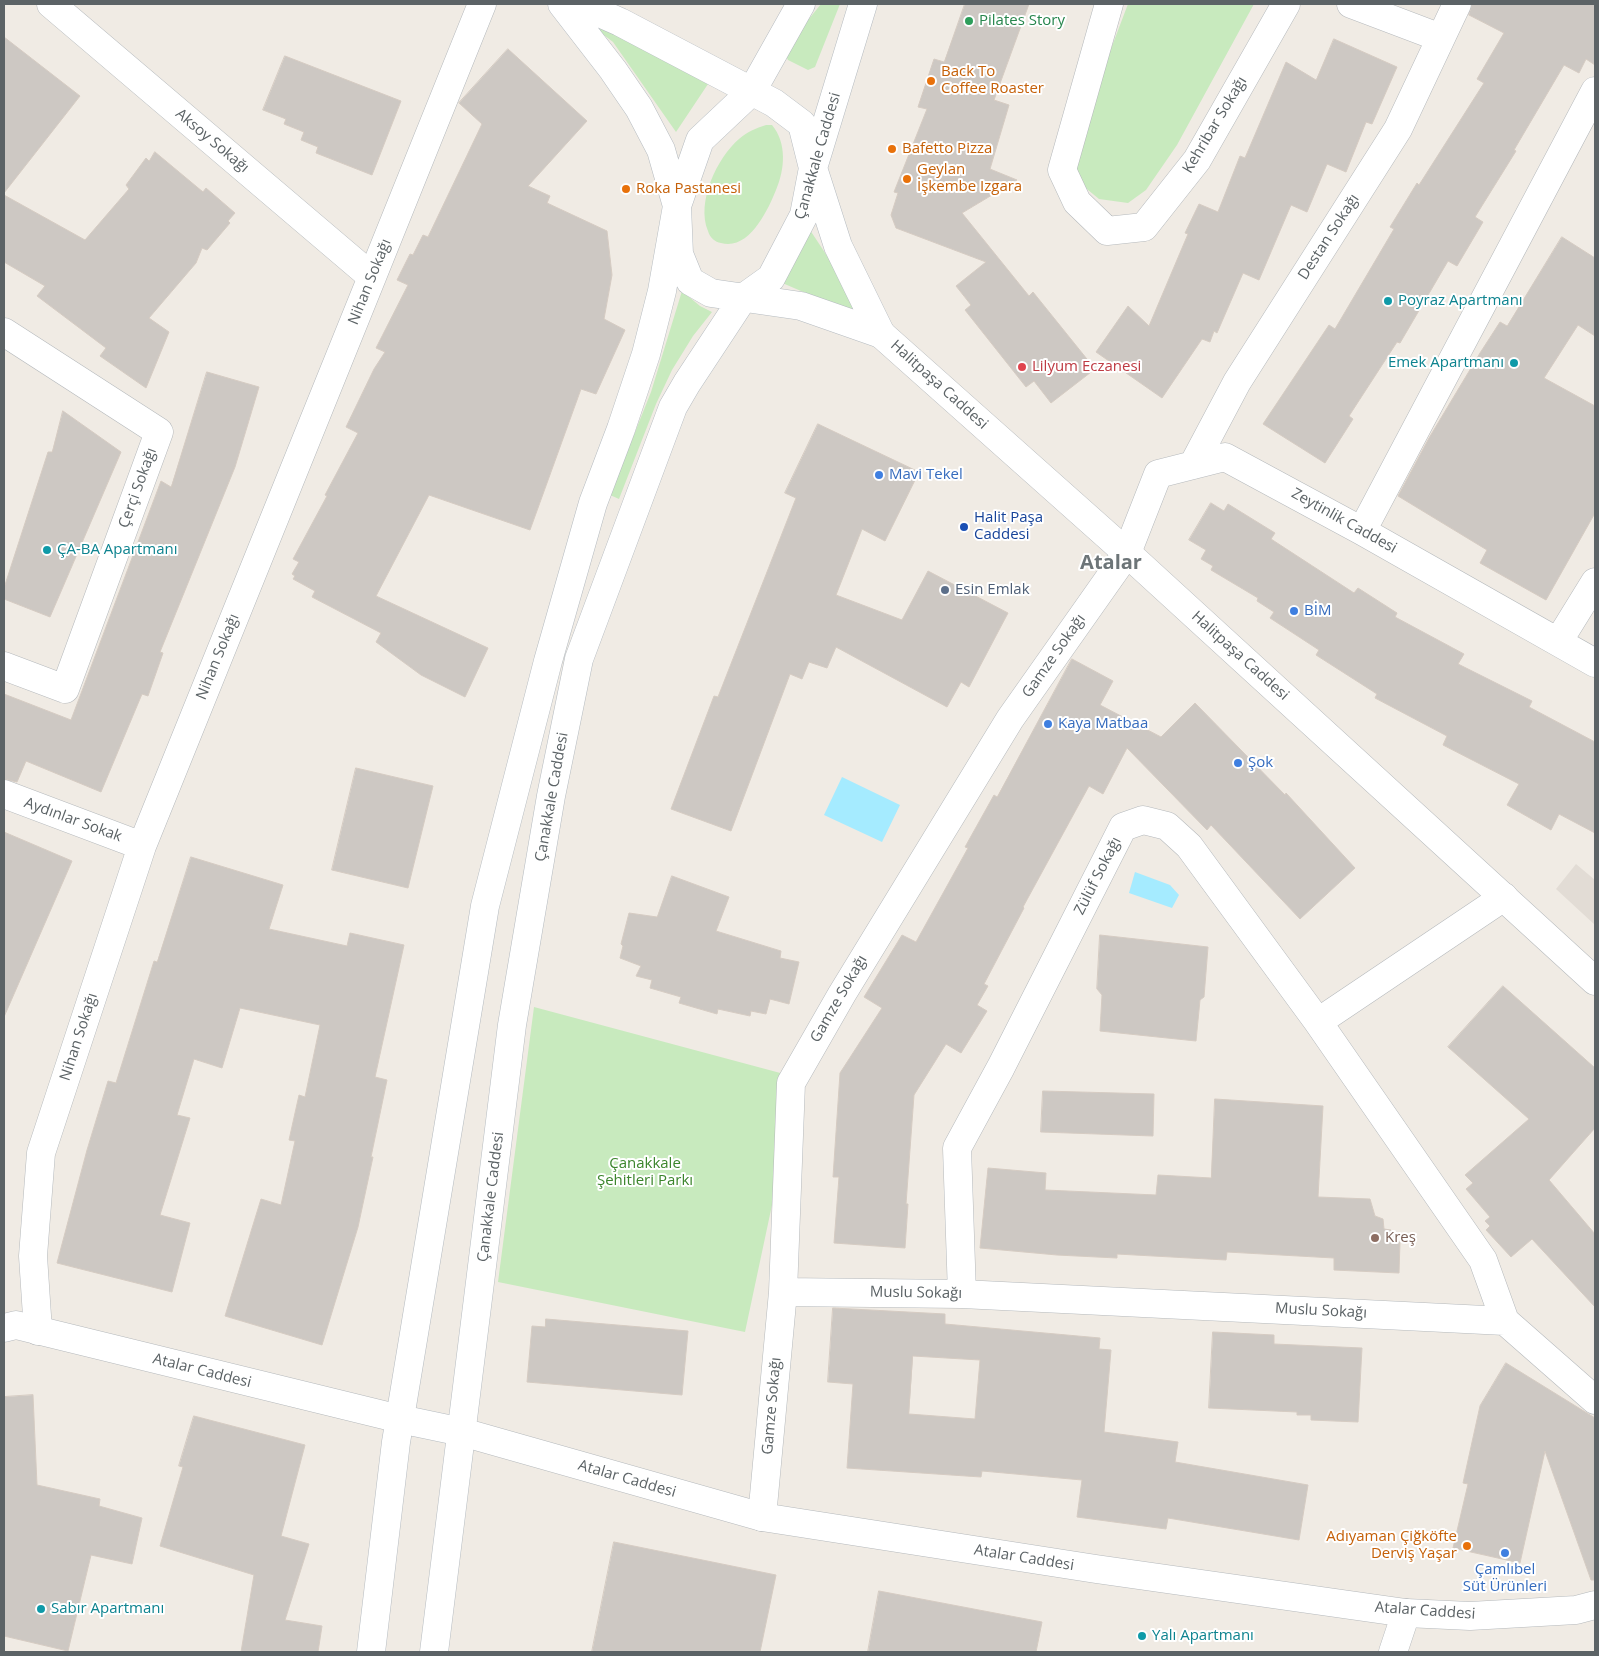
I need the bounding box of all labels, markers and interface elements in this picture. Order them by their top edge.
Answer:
place label: Pilates Story [979,12,1065,30]
marker: Pilates Story [963,15,975,27]
place label: Back To Coffee Roaster [941,63,1044,98]
street label: Kehribar Sokağı [1179,73,1251,177]
marker: Back To Coffee Roaster [925,75,937,87]
street label: Çanakkale Caddesi [791,91,845,221]
street label: Aksoy Sokağı [172,105,252,177]
place label: Bafetto Pizza [902,140,992,158]
marker: Bafetto Pizza [886,143,898,155]
place label: Geylan İşkembe Izgara [917,161,1022,196]
marker: Geylan İşkembe Izgara [901,173,913,185]
place label: Roka Pastanesi [636,180,741,198]
marker: Roka Pastanesi [620,183,632,195]
street label: Destan Sokağı [1295,191,1363,283]
street label: Nihan Sokağı [345,236,395,328]
place label: Poyraz Apartmanı [1398,292,1523,310]
marker: Poyraz Apartmanı [1382,295,1394,307]
street label: Halitpaşa Caddesi [887,337,991,433]
place label: Emek Apartmanı [1388,354,1504,372]
marker: Emek Apartmanı [1508,357,1520,369]
place label: Lilyum Eczanesi [1032,358,1141,376]
marker: Lilyum Eczanesi [1016,361,1028,373]
street label: Çerçi Sokağı [115,445,161,531]
place label: Mavi Tekel [889,466,963,484]
marker: Mavi Tekel [873,469,885,481]
street label: Zeytinlik Caddesi [1288,485,1400,557]
place label: Hali̇t Paşa Caddesi̇ [974,509,1043,544]
marker: Hali̇t Paşa Caddesi̇ [958,521,970,533]
place label: ÇA-BA Apartmanı [57,541,178,559]
marker: ÇA-BA Apartmanı [41,544,53,556]
district label: Atalar [1080,551,1142,575]
place label: Esin Emlak [955,581,1030,599]
marker: Esin Emlak [939,584,951,596]
place label: BİM [1304,602,1331,620]
marker: BİM [1288,605,1300,617]
street label: Halitpaşa Caddesi [1188,608,1292,704]
street label: Nihan Sokağı [193,611,243,703]
street label: Gamze Sokağı [1019,611,1089,701]
place label: Kaya Matbaa [1058,715,1148,733]
marker: Kaya Matbaa [1042,718,1054,730]
street label: Çanakkale Caddesi [532,731,572,863]
place label: Şok [1248,754,1273,772]
marker: Şok [1232,757,1244,769]
street label: Aydınlar Sokak [22,794,124,846]
street label: Zülüf Sokağı [1071,834,1125,918]
street label: Gamze Sokağı [807,952,871,1046]
street label: Nihan Sokağı [56,991,102,1083]
street label: Çanakkale Caddesi [474,1131,508,1263]
park label: Çanakkale Şehitleri Parkı [597,1155,693,1190]
place label: Kreş [1385,1229,1416,1247]
marker: Kreş [1369,1232,1381,1244]
street label: Muslu Sokağı [870,1283,962,1303]
street label: Muslu Sokağı [1275,1300,1367,1322]
street label: Atalar Caddesi [151,1350,253,1392]
street label: Gamze Sokağı [759,1356,785,1456]
street label: Atalar Caddesi [576,1456,678,1502]
place label: Adıyaman Çiğköfte Derviş Yaşar [1326,1528,1457,1563]
marker: Adıyaman Çiğköfte Derviş Yaşar [1461,1540,1473,1552]
street label: Atalar Caddesi [973,1541,1075,1575]
marker: Çamlıbel Süt Ürünleri [1499,1547,1511,1559]
place label: Çamlıbel Süt Ürünleri [1463,1561,1547,1596]
street label: Atalar Caddesi [1374,1599,1476,1623]
place label: Sabır Apartmanı [51,1600,164,1618]
marker: Sabır Apartmanı [35,1603,47,1615]
place label: Yalı Apartmanı [1152,1627,1254,1645]
marker: Yalı Apartmanı [1136,1630,1148,1642]

